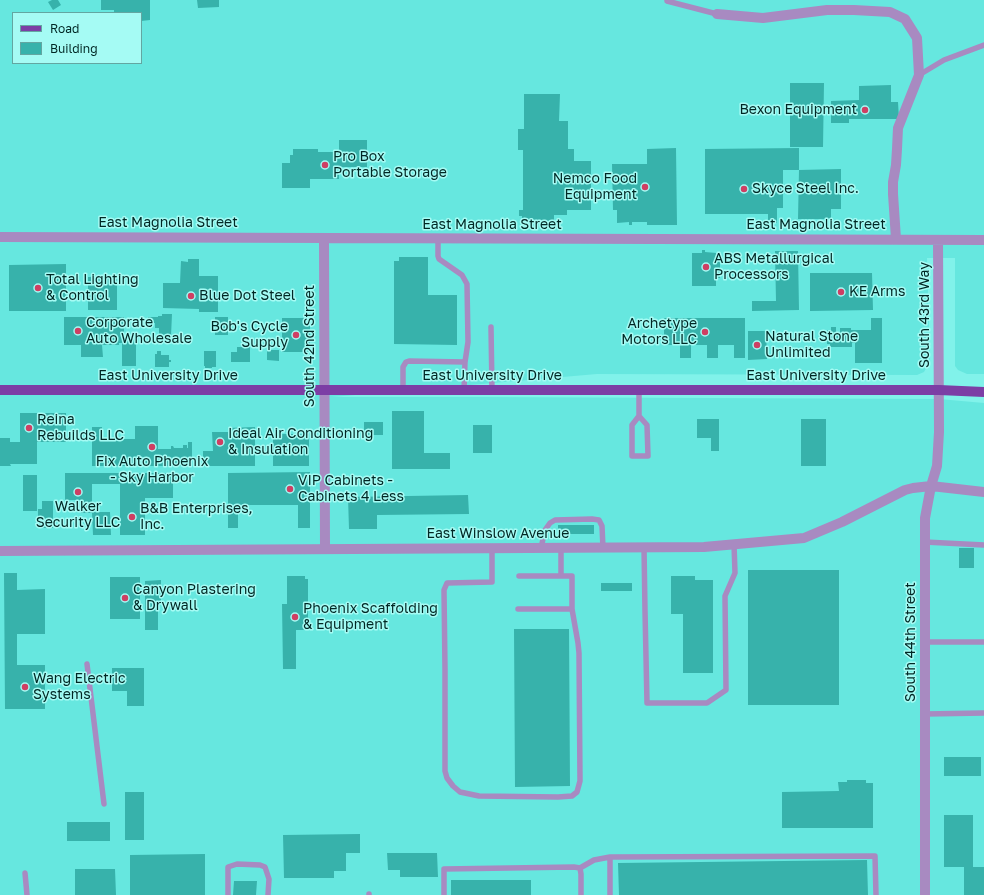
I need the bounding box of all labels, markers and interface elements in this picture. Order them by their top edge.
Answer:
legend [12,12,142,64]
text: Road [50,21,79,36]
text: Building [50,41,98,56]
place label: Bexon Equipment [739,102,857,118]
marker: Bexon Equipment [860,105,870,115]
place label: Pro Box Portable Storage [333,149,447,182]
marker: Pro Box Portable Storage [320,160,330,170]
place label: Nemco Food Equipment [553,171,637,204]
place label: Skyce Steel Inc. [752,181,859,197]
marker: Nemco Food Equipment [640,182,650,192]
marker: Skyce Steel Inc. [739,184,749,194]
street label: East Magnolia Street [98,215,238,231]
street label: East Magnolia Street [422,217,562,233]
street label: East Magnolia Street [746,217,886,233]
place label: ABS Metallurgical Processors [714,251,834,284]
marker: ABS Metallurgical Processors [701,262,711,272]
street label: South 43rd Way [917,262,933,368]
place label: Total Lighting & Control [46,272,139,304]
marker: Total Lighting & Control [33,283,43,293]
place label: KE Arms [849,284,905,300]
street label: South 42nd Street [302,285,318,407]
marker: KE Arms [836,287,846,297]
place label: Blue Dot Steel [199,288,295,304]
marker: Blue Dot Steel [186,291,196,301]
place label: Corporate Auto Wholesale [86,315,192,348]
place label: Archetype Motors LLC [621,316,697,348]
place label: Bob's Cycle Supply [211,319,288,352]
marker: Corporate Auto Wholesale [73,326,83,336]
marker: Archetype Motors LLC [700,327,710,337]
place label: Natural Stone Unlimited [765,329,858,362]
marker: Bob's Cycle Supply [291,330,301,340]
marker: Natural Stone Unlimited [752,340,762,350]
street label: East University Drive [98,368,238,384]
street label: East University Drive [422,368,562,384]
street label: East University Drive [746,368,886,384]
place label: Reina Rebuilds LLC [37,412,124,444]
marker: Reina Rebuilds LLC [24,423,34,433]
place label: Ideal Air Conditioning & Insulation [228,426,373,458]
marker: Ideal Air Conditioning & Insulation [215,437,225,447]
marker: Fix Auto Phoenix - Sky Harbor [147,442,157,452]
place label: Fix Auto Phoenix - Sky Harbor [96,454,208,486]
place label: VIP Cabinets - Cabinets 4 Less [298,473,404,506]
marker: VIP Cabinets - Cabinets 4 Less [285,484,295,494]
marker: Walker Security LLC [73,487,83,497]
place label: Walker Security LLC [36,499,120,532]
place label: B&B Enterprises, Inc. [140,501,253,534]
marker: B&B Enterprises, Inc. [127,512,137,522]
street label: East Winslow Avenue [427,526,569,542]
place label: Canyon Plastering & Drywall [133,582,256,614]
street label: South 44th Street [903,582,919,702]
marker: Canyon Plastering & Drywall [120,593,130,603]
place label: Phoenix Scaffolding & Equipment [303,601,438,634]
marker: Phoenix Scaffolding & Equipment [290,612,300,622]
place label: Wang Electric Systems [33,671,126,704]
marker: Wang Electric Systems [20,682,30,692]

